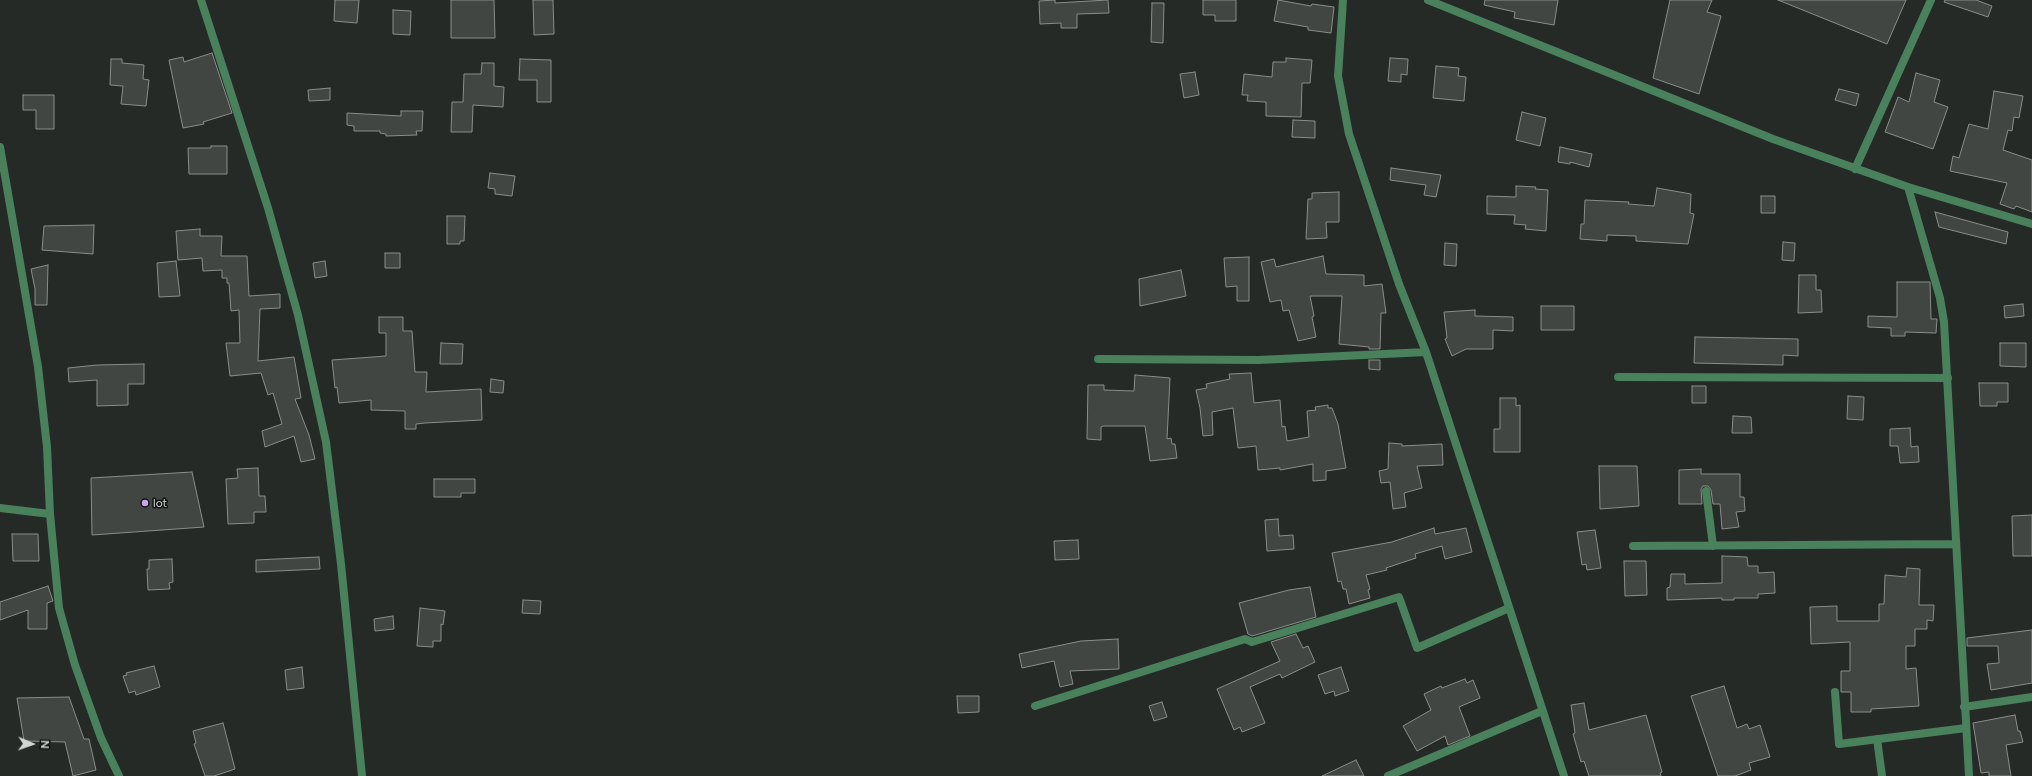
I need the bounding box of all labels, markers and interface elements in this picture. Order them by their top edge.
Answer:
place label: lot [153,496,167,510]
marker: lot [140,498,150,508]
north arrow [12,724,52,764]
text: N [38,740,51,749]

